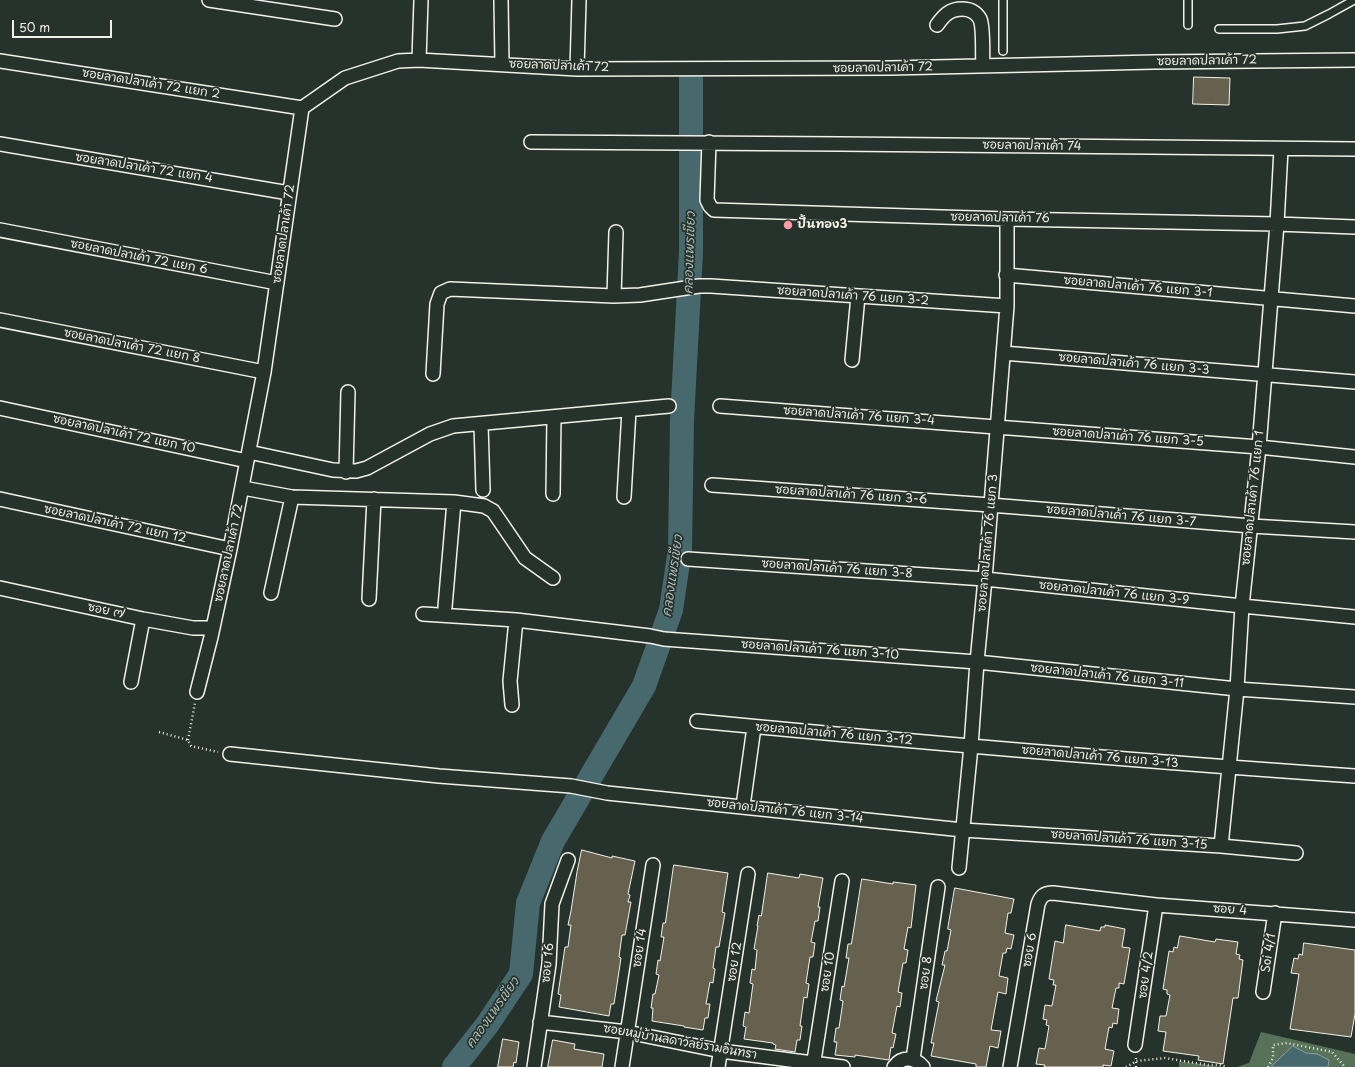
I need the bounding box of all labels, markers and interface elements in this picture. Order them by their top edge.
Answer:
scale bar [14,12,114,38]
text: 50 m [19,18,50,36]
street label: ซอยลาดปลาเค้า 72 [1157,53,1257,69]
street label: ซอยลาดปลาเค้า 72 [509,57,609,75]
street label: ซอยลาดปลาเค้า 72 [833,60,933,76]
street label: ซอยลาดปลาเค้า 72 แยก 2 [81,66,221,102]
street label: ซอยลาดปลาเค้า 74 [982,138,1082,154]
street label: ซอยลาดปลาเค้า 72 แยก 4 [74,150,214,186]
street label: ซอยลาดปลาเค้า 72 [270,183,298,285]
street label: ซอยลาดปลาเค้า 76 [950,210,1050,226]
water label: คลองแพรเขียว [681,212,699,294]
place label: ปั้นทอง3 [797,218,847,232]
marker: ปั้นทอง3 [782,219,794,231]
street label: ซอยลาดปลาเค้า 72 แยก 6 [69,237,209,277]
street label: ซอยลาดปลาเค้า 76 แยก 3-1 [1063,273,1213,301]
street label: ซอยลาดปลาเค้า 76 แยก 3-2 [777,284,929,308]
street label: ซอยลาดปลาเค้า 72 แยก 8 [63,326,201,366]
street label: ซอยลาดปลาเค้า 76 แยก 3-3 [1058,350,1210,378]
street label: ซอยลาดปลาเค้า 76 แยก 3-4 [783,404,935,428]
street label: ซอยลาดปลาเค้า 72 แยก 10 [51,412,197,456]
street label: ซอยลาดปลาเค้า 76 แยก 3-5 [1052,425,1204,449]
street label: ซอยลาดปลาเค้า 76 แยก 1 [1239,430,1267,566]
street label: ซอยลาดปลาเค้า 76 แยก 3 [975,474,1001,612]
street label: ซอยลาดปลาเค้า 76 แยก 3-6 [774,483,928,507]
street label: ซอยลาดปลาเค้า 72 แยก 12 [43,502,187,546]
street label: ซอยลาดปลาเค้า 76 แยก 3-7 [1045,502,1197,530]
street label: ซอยลาดปลาเค้า 72 [212,503,246,603]
water label: คลองแพรเขียว [660,534,686,618]
street label: ซอยลาดปลาเค้า 76 แยก 3-8 [761,557,913,581]
street label: ซอยลาดปลาเค้า 76 แยก 3-9 [1038,578,1190,608]
street label: ซอย ๗ [86,600,126,622]
street label: ซอยลาดปลาเค้า 76 แยก 3-10 [741,637,899,663]
street label: ซอยลาดปลาเค้า 76 แยก 3-11 [1030,661,1184,691]
street label: ซอยลาดปลาเค้า 76 แยก 3-12 [755,720,913,748]
street label: ซอยลาดปลาเค้า 76 แยก 3-13 [1021,743,1179,771]
street label: ซอยลาดปลาเค้า 76 แยก 3-14 [706,796,864,826]
street label: ซอยลาดปลาเค้า 76 แยก 3-15 [1050,827,1208,853]
street label: ซอย 4 [1212,902,1248,918]
street label: ซอย 14 [630,927,650,969]
street label: ซอย 6 [1020,932,1040,968]
street label: Soi 4/1 [1259,932,1279,974]
street label: ซอย 12 [725,941,745,983]
street label: ซอย 16 [539,942,557,984]
street label: ซอย 4/2 [1136,950,1156,1000]
street label: ซอย 10 [818,951,838,993]
street label: ซอย 8 [917,955,935,991]
water label: คลองแพรเขียว [463,975,523,1051]
street label: ซอยหมู่บ้านลดาวัลย์รามอินทรา [602,1021,758,1063]

